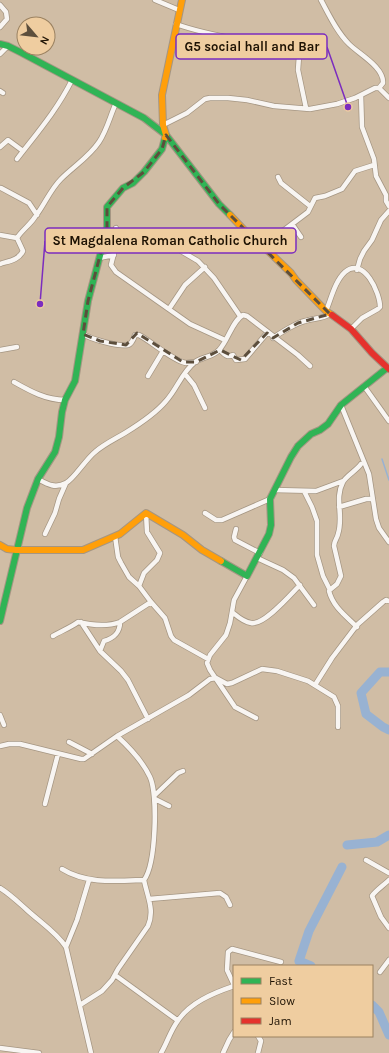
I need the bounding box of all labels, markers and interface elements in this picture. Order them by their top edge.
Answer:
north arrow [16,16,56,56]
text: N [37,34,52,47]
callout: G5 social hall and Bar [176,34,327,59]
text: G5 social hall and Bar [185,39,320,54]
callout: St Magdalena Roman Catholic Church [45,228,296,253]
text: St Magdalena Roman Catholic Church [52,233,288,248]
legend [233,965,373,1037]
text: Fast [269,974,293,988]
text: Slow [269,994,295,1008]
text: Jam [269,1014,292,1028]

